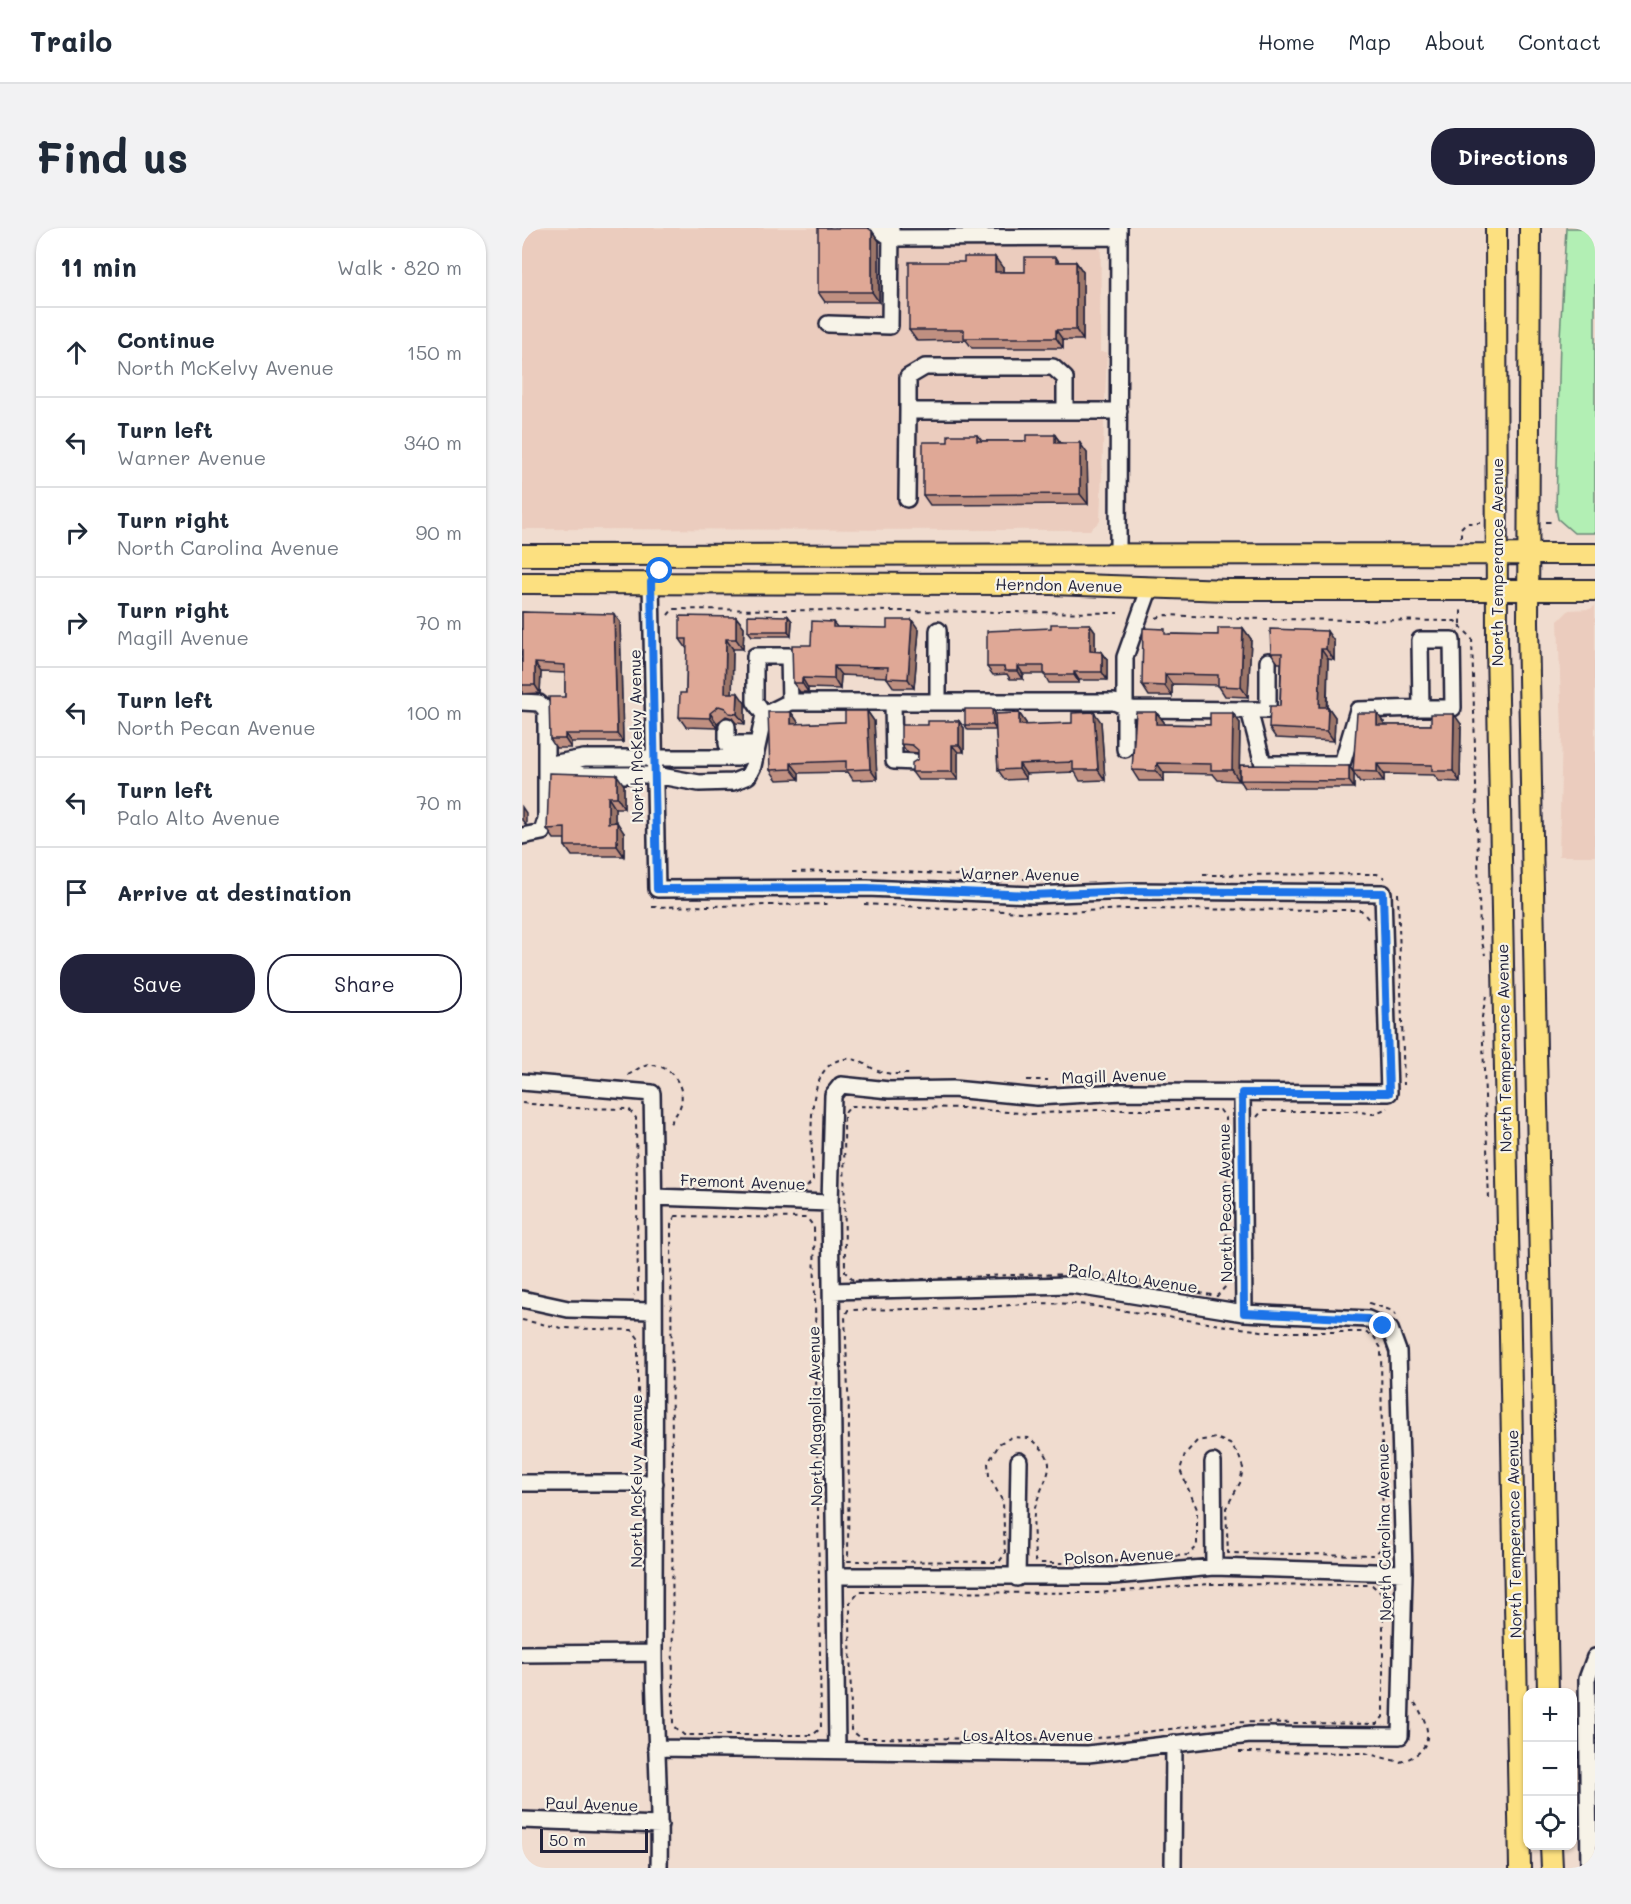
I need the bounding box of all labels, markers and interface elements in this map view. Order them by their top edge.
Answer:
text: Trailo [30,23,112,59]
text: Home [1258,28,1315,55]
text: Map [1348,28,1391,55]
text: About [1424,28,1485,55]
text: Contact [1518,28,1601,55]
button: Directions [1431,128,1595,185]
text: Find us [36,129,188,184]
text: 11 min [60,250,137,284]
text: Walk · 820 m [337,254,462,280]
text: Continue [117,325,215,354]
icon: ahead [60,336,93,369]
text: 150 m [407,339,462,365]
text: North McKelvy Avenue [117,354,334,380]
text: Turn left [117,415,213,444]
icon: left [60,426,93,459]
text: 340 m [404,429,462,455]
text: Warner Avenue [117,444,266,470]
street label: North Temperance Avenue [1486,458,1507,666]
text: Turn right [117,505,229,534]
icon: right [60,516,93,549]
text: 90 m [416,519,462,545]
text: North Carolina Avenue [117,534,339,560]
route start [646,557,672,583]
street label: Herndon Avenue [995,573,1123,596]
text: Turn right [117,595,229,624]
icon: right [60,606,93,639]
text: 70 m [416,609,462,635]
text: Magill Avenue [117,624,249,650]
street label: North McKelvy Avenue [623,649,648,823]
text: Turn left [117,685,213,714]
icon: left [60,696,93,729]
text: 100 m [406,699,462,725]
text: North Pecan Avenue [117,714,316,740]
text: Turn left [117,775,213,804]
icon: left [60,786,93,819]
text: 70 m [416,789,462,815]
text: Palo Alto Avenue [117,804,280,830]
street label: Warner Avenue [960,862,1080,885]
icon: arrive [60,876,93,909]
text: Arrive at destination [117,878,352,907]
street label: North Temperance Avenue [1491,944,1516,1152]
button: Save [60,954,255,1013]
button: Share [267,954,462,1013]
street label: Magill Avenue [1061,1063,1167,1088]
street label: North Pecan Avenue [1213,1123,1236,1283]
street label: Fremont Avenue [680,1169,806,1194]
street label: Palo Alto Avenue [1067,1258,1199,1297]
route end [1369,1312,1395,1338]
street label: North Magnolia Avenue [802,1326,827,1506]
street label: North McKelvy Avenue [625,1394,646,1568]
street label: North Temperance Avenue [1501,1430,1526,1638]
street label: North Carolina Avenue [1371,1443,1396,1621]
street label: Polson Avenue [1064,1542,1174,1569]
map controls [1523,1688,1577,1850]
button: + [1523,1688,1577,1742]
street label: Los Altos Avenue [963,1724,1093,1745]
button: − [1523,1742,1577,1796]
street label: Paul Avenue [545,1791,639,1816]
button: locate [1523,1796,1577,1850]
scale bar [540,1826,648,1854]
text: 50 m [549,1829,586,1850]

